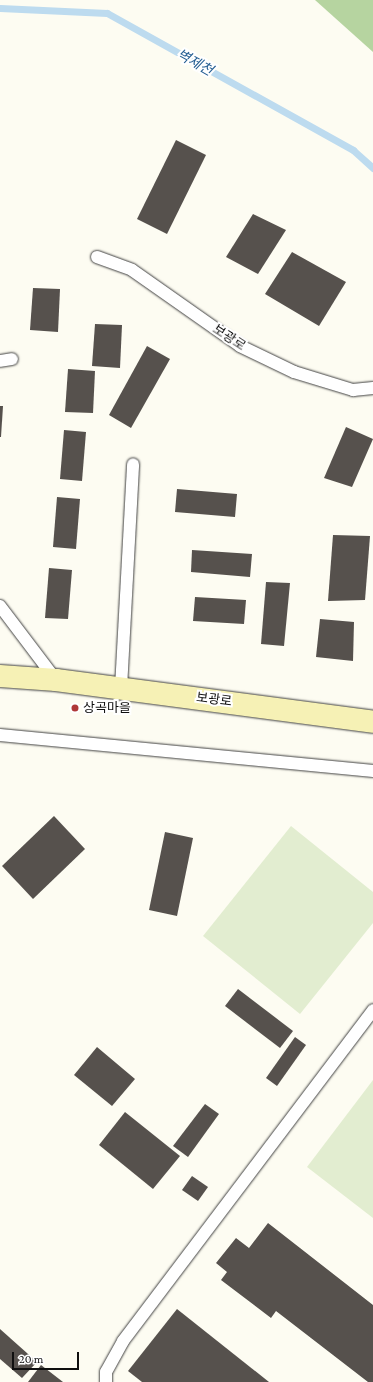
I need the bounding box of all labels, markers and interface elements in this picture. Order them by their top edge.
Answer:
water label: 벽제천 [174,45,216,79]
street label: 보광로 [210,322,248,354]
street label: 보광로 [195,690,233,710]
place label: 상곡마을 [83,700,131,716]
marker: 상곡마을 [70,703,80,713]
scale bar [14,1344,81,1370]
text: 20 m [19,1352,43,1366]

